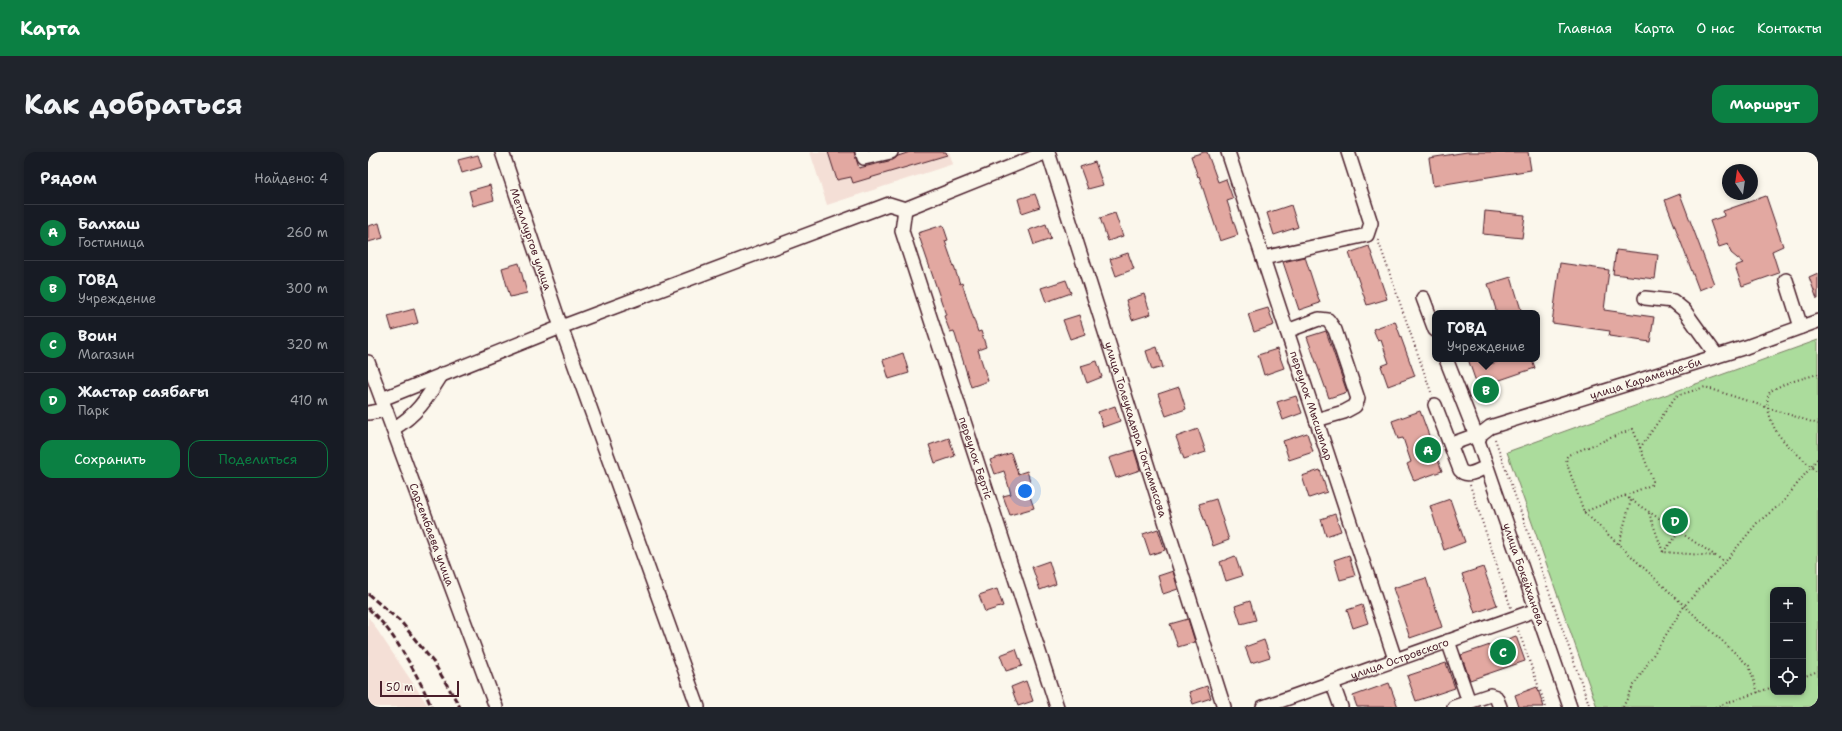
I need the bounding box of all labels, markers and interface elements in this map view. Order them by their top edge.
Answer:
text: Карта [20,16,80,41]
text: Главная [1558,19,1612,37]
text: Карта [1634,19,1674,37]
text: О нас [1696,19,1735,37]
text: Контакты [1757,19,1822,37]
text: Как добраться [24,85,243,123]
button: Маршрут [1712,85,1818,123]
north arrow [1722,164,1758,200]
text: Рядом [40,167,97,189]
text: Найдено: 4 [254,170,328,187]
street label: Металлургов улица [506,186,555,292]
text: Балхаш [78,214,140,234]
text: A [48,224,58,241]
text: 260 m [286,224,328,241]
text: Гостиница [78,234,144,251]
text: ГОВД [78,270,118,290]
text: B [49,280,57,297]
text: 300 m [285,280,328,297]
text: Учреждение [78,290,156,307]
popup [1432,310,1540,362]
text: ГОВД [1447,318,1486,338]
text: Воин [78,326,117,346]
text: C [49,336,57,353]
text: 320 m [286,336,328,353]
text: Учреждение [1447,338,1525,355]
street label: улица Толеукадыра Токтамысова [1101,340,1170,519]
text: Магазин [78,346,134,363]
street label: переулок Мысшылар [1286,349,1336,462]
street label: улица Караменде-би [1588,354,1703,403]
pin: B [1473,375,1499,405]
text: Жастар саябағы [78,382,209,402]
text: D [48,392,58,409]
text: 410 m [290,392,328,409]
text: Парк [78,402,109,419]
street label: переулок Бертіс [955,415,996,502]
pin: A [1415,435,1441,465]
button: Сохранить [40,440,180,478]
button: Поделиться [188,440,328,478]
street label: Сарсембаева улица [406,481,458,589]
your location [1015,481,1035,501]
pin: D [1662,506,1688,536]
street label: улица Бокейханова [1499,521,1548,628]
map controls [1770,587,1806,695]
button: + [1770,587,1806,623]
button: − [1770,623,1806,659]
street label: улица Островского [1349,634,1451,683]
pin: C [1490,637,1516,667]
button: locate [1770,659,1806,695]
scale bar [380,679,459,698]
text: 50 m [386,680,414,695]

